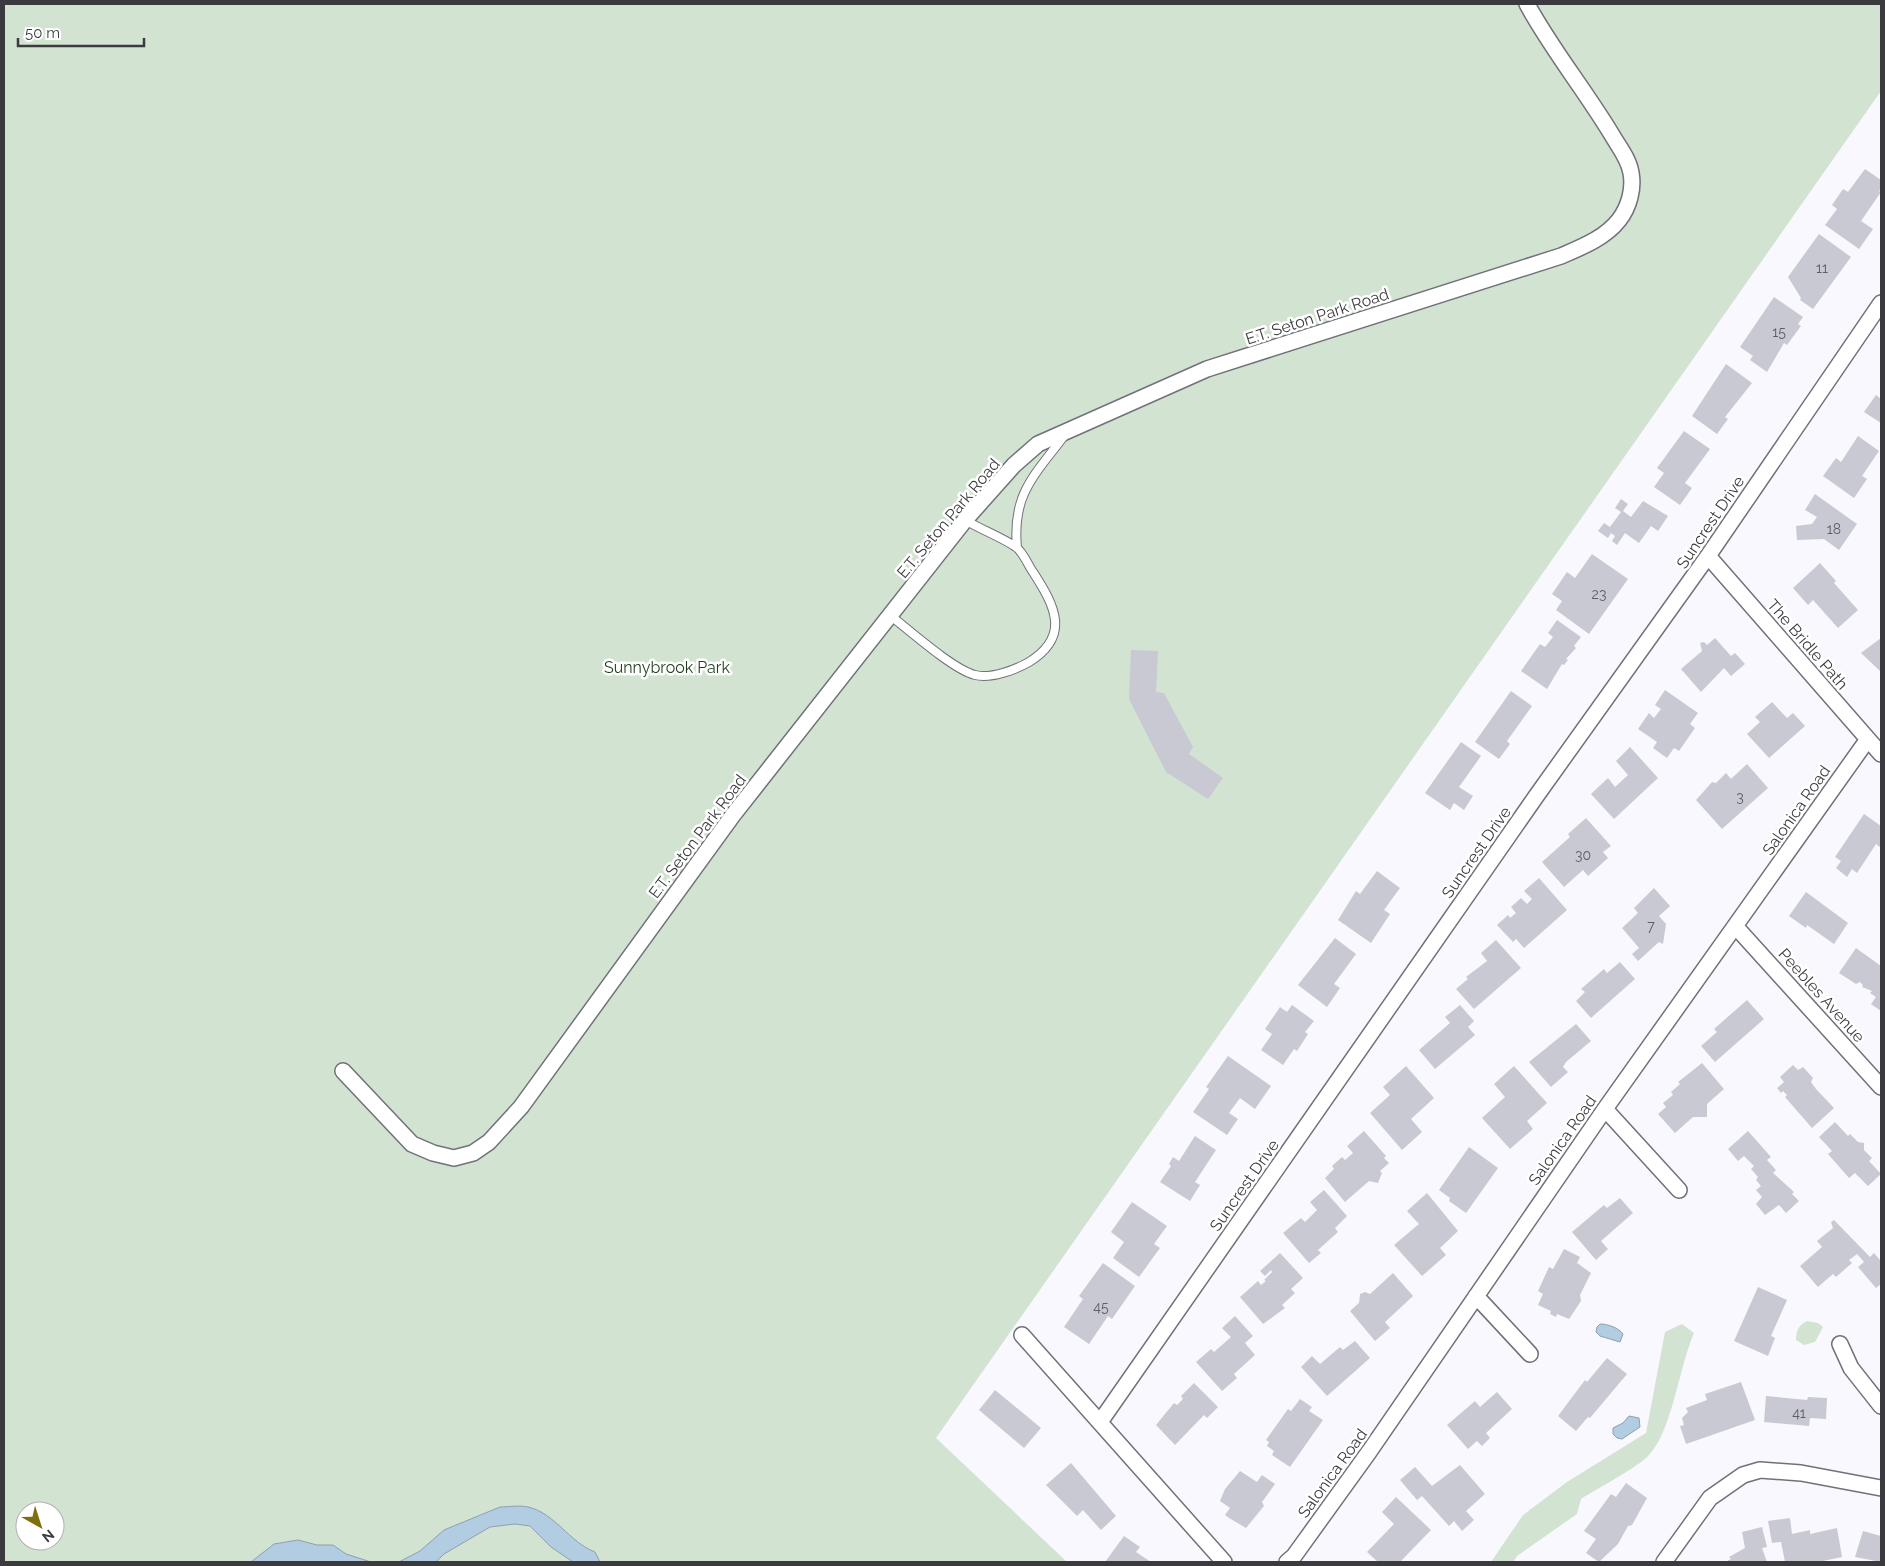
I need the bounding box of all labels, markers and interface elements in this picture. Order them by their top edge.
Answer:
scale bar [18,15,144,47]
text: 50 m [25,24,60,42]
house number: 11 [1816,260,1828,276]
street label: E.T. Seton Park Road [1243,284,1391,349]
house number: 15 [1772,324,1786,340]
street label: E.T. Seton Park Road [893,455,1004,582]
street label: Suncrest Drive [1672,472,1748,572]
house number: 18 [1827,521,1841,537]
house number: 23 [1592,586,1606,602]
street label: The Bridle Path [1763,595,1852,693]
park label: Sunnybrook Park [604,658,730,677]
street label: Salonica Road [1758,762,1834,859]
street label: E.T. Seton Park Road [645,771,750,902]
house number: 3 [1736,789,1744,805]
street label: Suncrest Drive [1438,803,1515,902]
house number: 30 [1575,847,1591,863]
house number: 7 [1647,918,1655,934]
street label: Peebles Avenue [1775,945,1869,1046]
street label: Salonica Road [1524,1092,1600,1189]
street label: Suncrest Drive [1206,1136,1283,1235]
house number: 45 [1093,1299,1109,1315]
house number: 41 [1792,1405,1806,1421]
street label: Salonica Road [1294,1425,1371,1521]
north arrow [15,1501,65,1551]
text: N [39,1527,57,1546]

